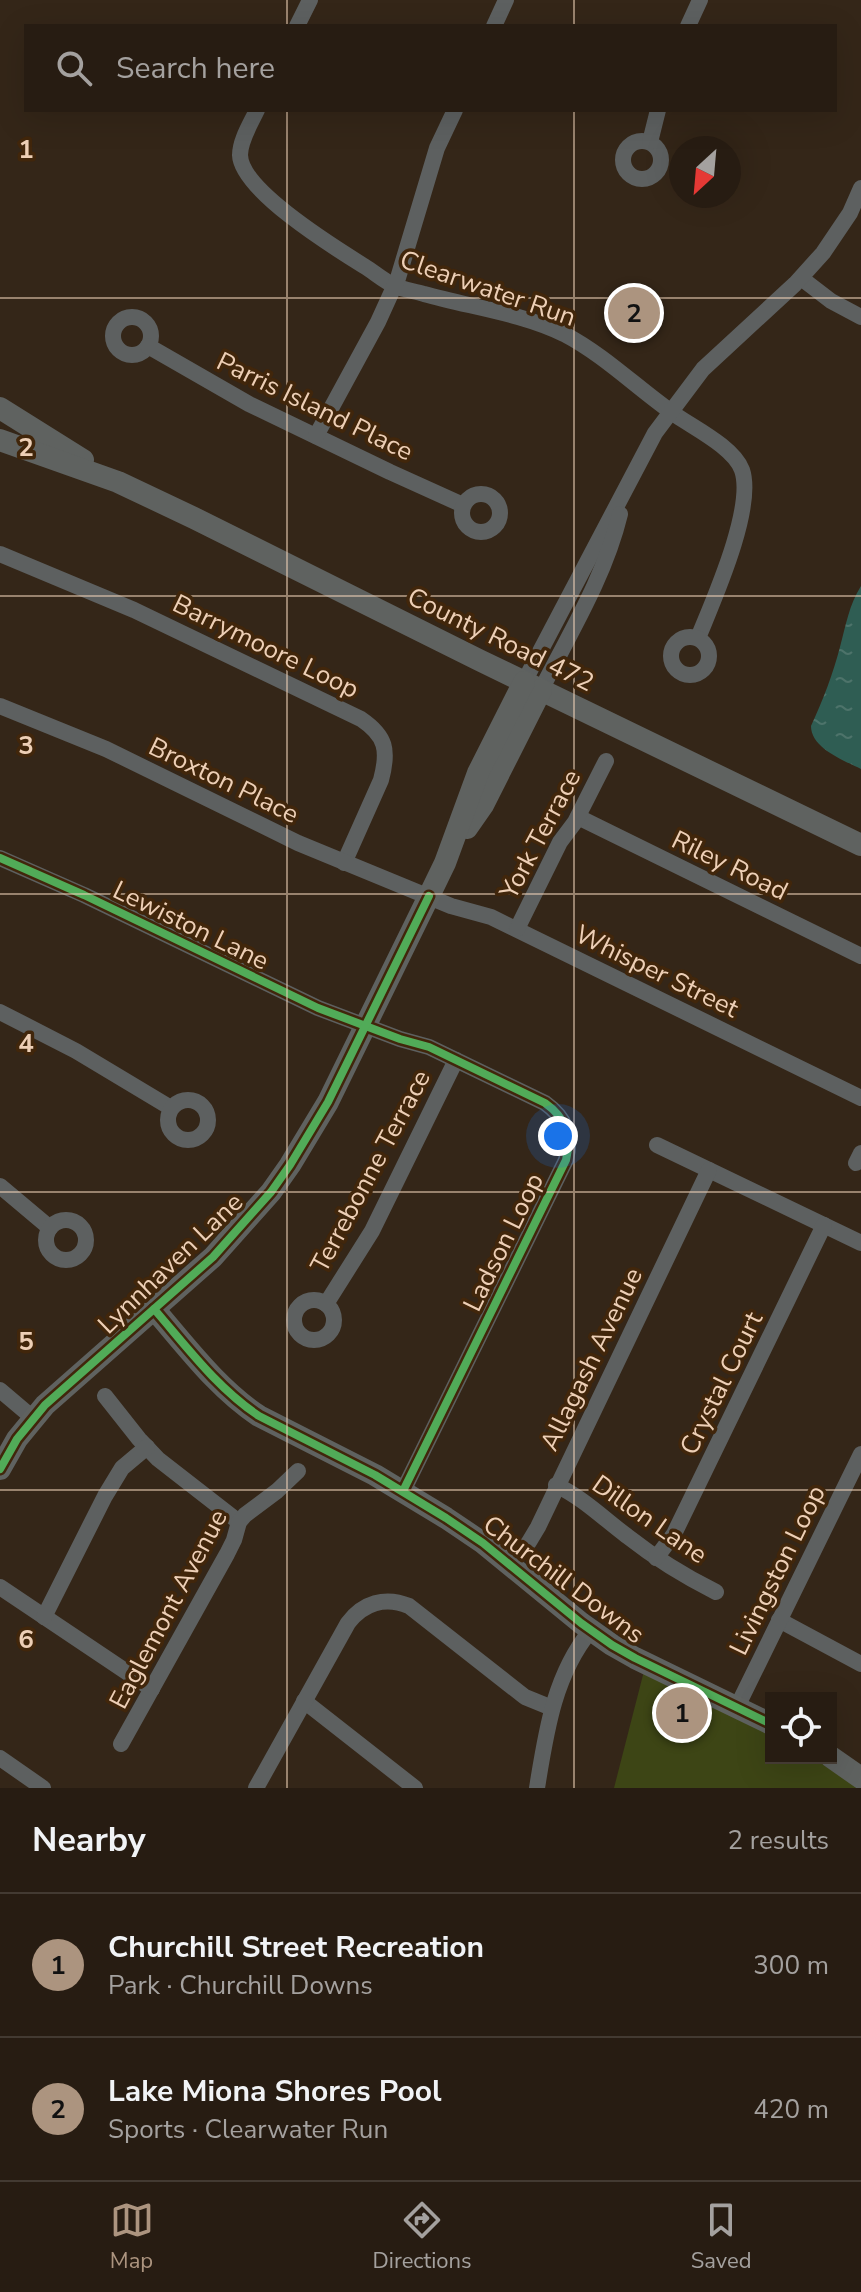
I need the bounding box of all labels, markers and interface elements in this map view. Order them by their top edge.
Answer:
search box [24,24,837,112]
icon: search [52,46,96,90]
text: Search here [116,48,275,89]
text: 1 [18,132,34,167]
north arrow [669,136,741,208]
street label: Clearwater Run [395,242,580,335]
pin: 2 [608,283,660,343]
street label: Parris Island Place [211,344,419,469]
text: 2 [18,430,34,465]
street label: County Road 472 [402,579,600,700]
street label: Barrymoore Loop [167,586,365,707]
text: 3 [18,728,34,763]
street label: Broxton Place [143,729,305,832]
street label: York Terrace [491,763,589,906]
street label: Riley Road [666,822,794,909]
street label: Lewiston Lane [107,873,275,978]
street label: Whisper Street [569,917,745,1027]
text: 4 [18,1026,34,1061]
street label: Terrebonne Terrace [302,1064,439,1279]
your location [538,1116,578,1156]
street label: Ladson Loop [455,1167,552,1317]
street label: Lynnhaven Lane [90,1185,251,1342]
street label: Allagash Avenue [532,1262,651,1457]
street label: Crystal Court [672,1305,772,1461]
text: 5 [18,1324,34,1359]
street label: Dillon Lane [585,1467,714,1572]
street label: Livingston Loop [721,1479,834,1661]
street label: Eaglemont Avenue [101,1503,236,1715]
street label: Churchill Downs [476,1507,652,1652]
text: 6 [18,1622,34,1657]
pin: 1 [656,1683,708,1743]
map controls [765,1692,837,1764]
button: locate [765,1692,837,1764]
text: Nearby [32,1817,146,1863]
text: 2 results [728,1823,829,1858]
text: Churchill Street Recreation [108,1927,484,1968]
text: 1 [50,1948,66,1983]
text: 300 m [753,1948,829,1983]
text: Park · Churchill Downs [108,1968,373,2003]
text: Lake Miona Shores Pool [108,2071,442,2112]
text: 2 [50,2092,66,2127]
text: 420 m [753,2092,829,2127]
text: Sports · Clearwater Run [108,2112,388,2147]
tab: Map [110,2198,154,2276]
tab: Directions [373,2198,472,2276]
tab: Saved [691,2198,751,2276]

